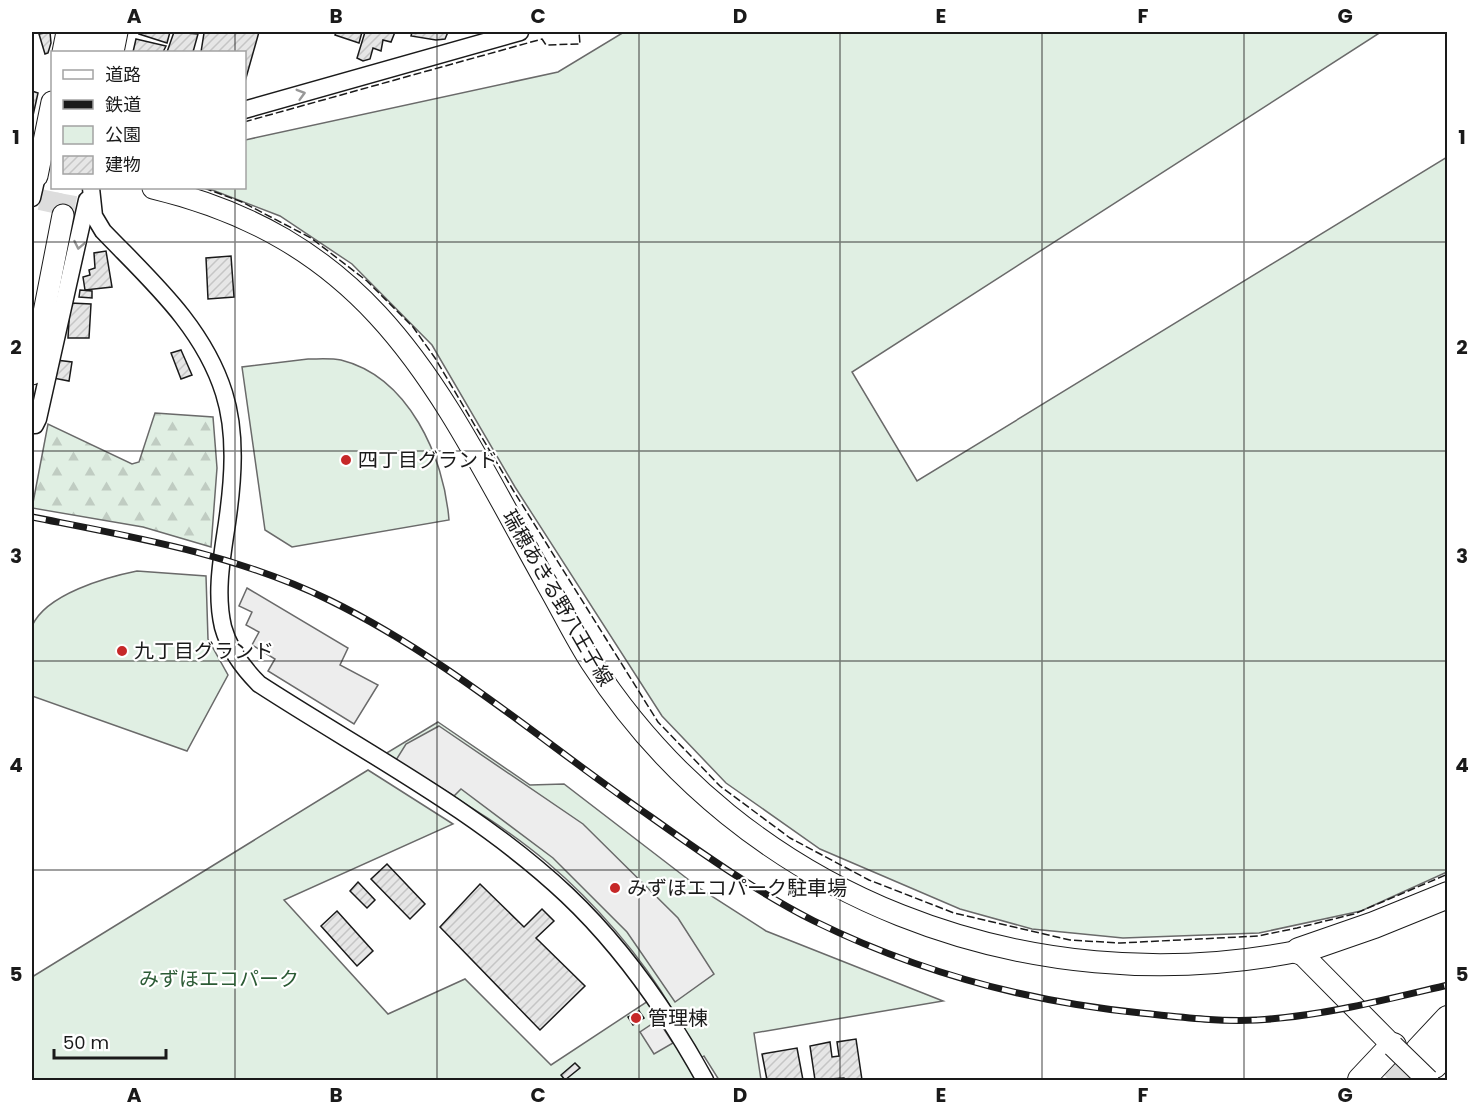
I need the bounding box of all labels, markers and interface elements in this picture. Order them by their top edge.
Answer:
text: A [127,2,142,30]
text: B [329,2,343,30]
text: C [530,2,546,30]
text: D [733,2,747,30]
text: E [936,2,946,30]
text: F [1138,2,1149,30]
text: G [1337,2,1353,30]
legend [51,51,246,189]
text: 道路 [105,62,141,87]
one-way arrow [295,89,306,101]
text: 鉄道 [105,92,141,117]
text: 公園 [105,122,141,147]
text: 1 [12,123,20,151]
text: 1 [1458,123,1466,151]
text: 建物 [105,152,141,177]
one-way arrow [73,240,86,250]
text: 2 [10,333,22,361]
text: 2 [1456,333,1468,361]
place label: 四丁目グランド [358,446,498,474]
marker: 四丁目グランド [339,453,353,467]
street label: 瑞穂あきる野八王子線 [496,505,620,691]
text: 3 [10,542,22,570]
text: 3 [1456,542,1468,570]
place label: 九丁目グランド [134,637,274,665]
marker: 九丁目グランド [115,644,129,658]
text: 4 [9,751,23,779]
text: 4 [1455,751,1469,779]
place label: みずほエコパーク駐車場 [627,874,847,902]
marker: みずほエコパーク駐車場 [608,881,622,895]
text: 5 [10,960,23,988]
text: 5 [1456,960,1469,988]
park label: みずほエコパーク [139,965,299,993]
place label: 管理棟 [648,1004,708,1032]
marker: 管理棟 [629,1011,643,1025]
scale bar [54,1022,166,1060]
text: 50 m [63,1030,109,1055]
text: A [127,1081,142,1109]
text: B [329,1081,343,1109]
text: C [530,1081,546,1109]
text: D [733,1081,747,1109]
text: E [936,1081,946,1109]
text: F [1138,1081,1149,1109]
text: G [1337,1081,1353,1109]

